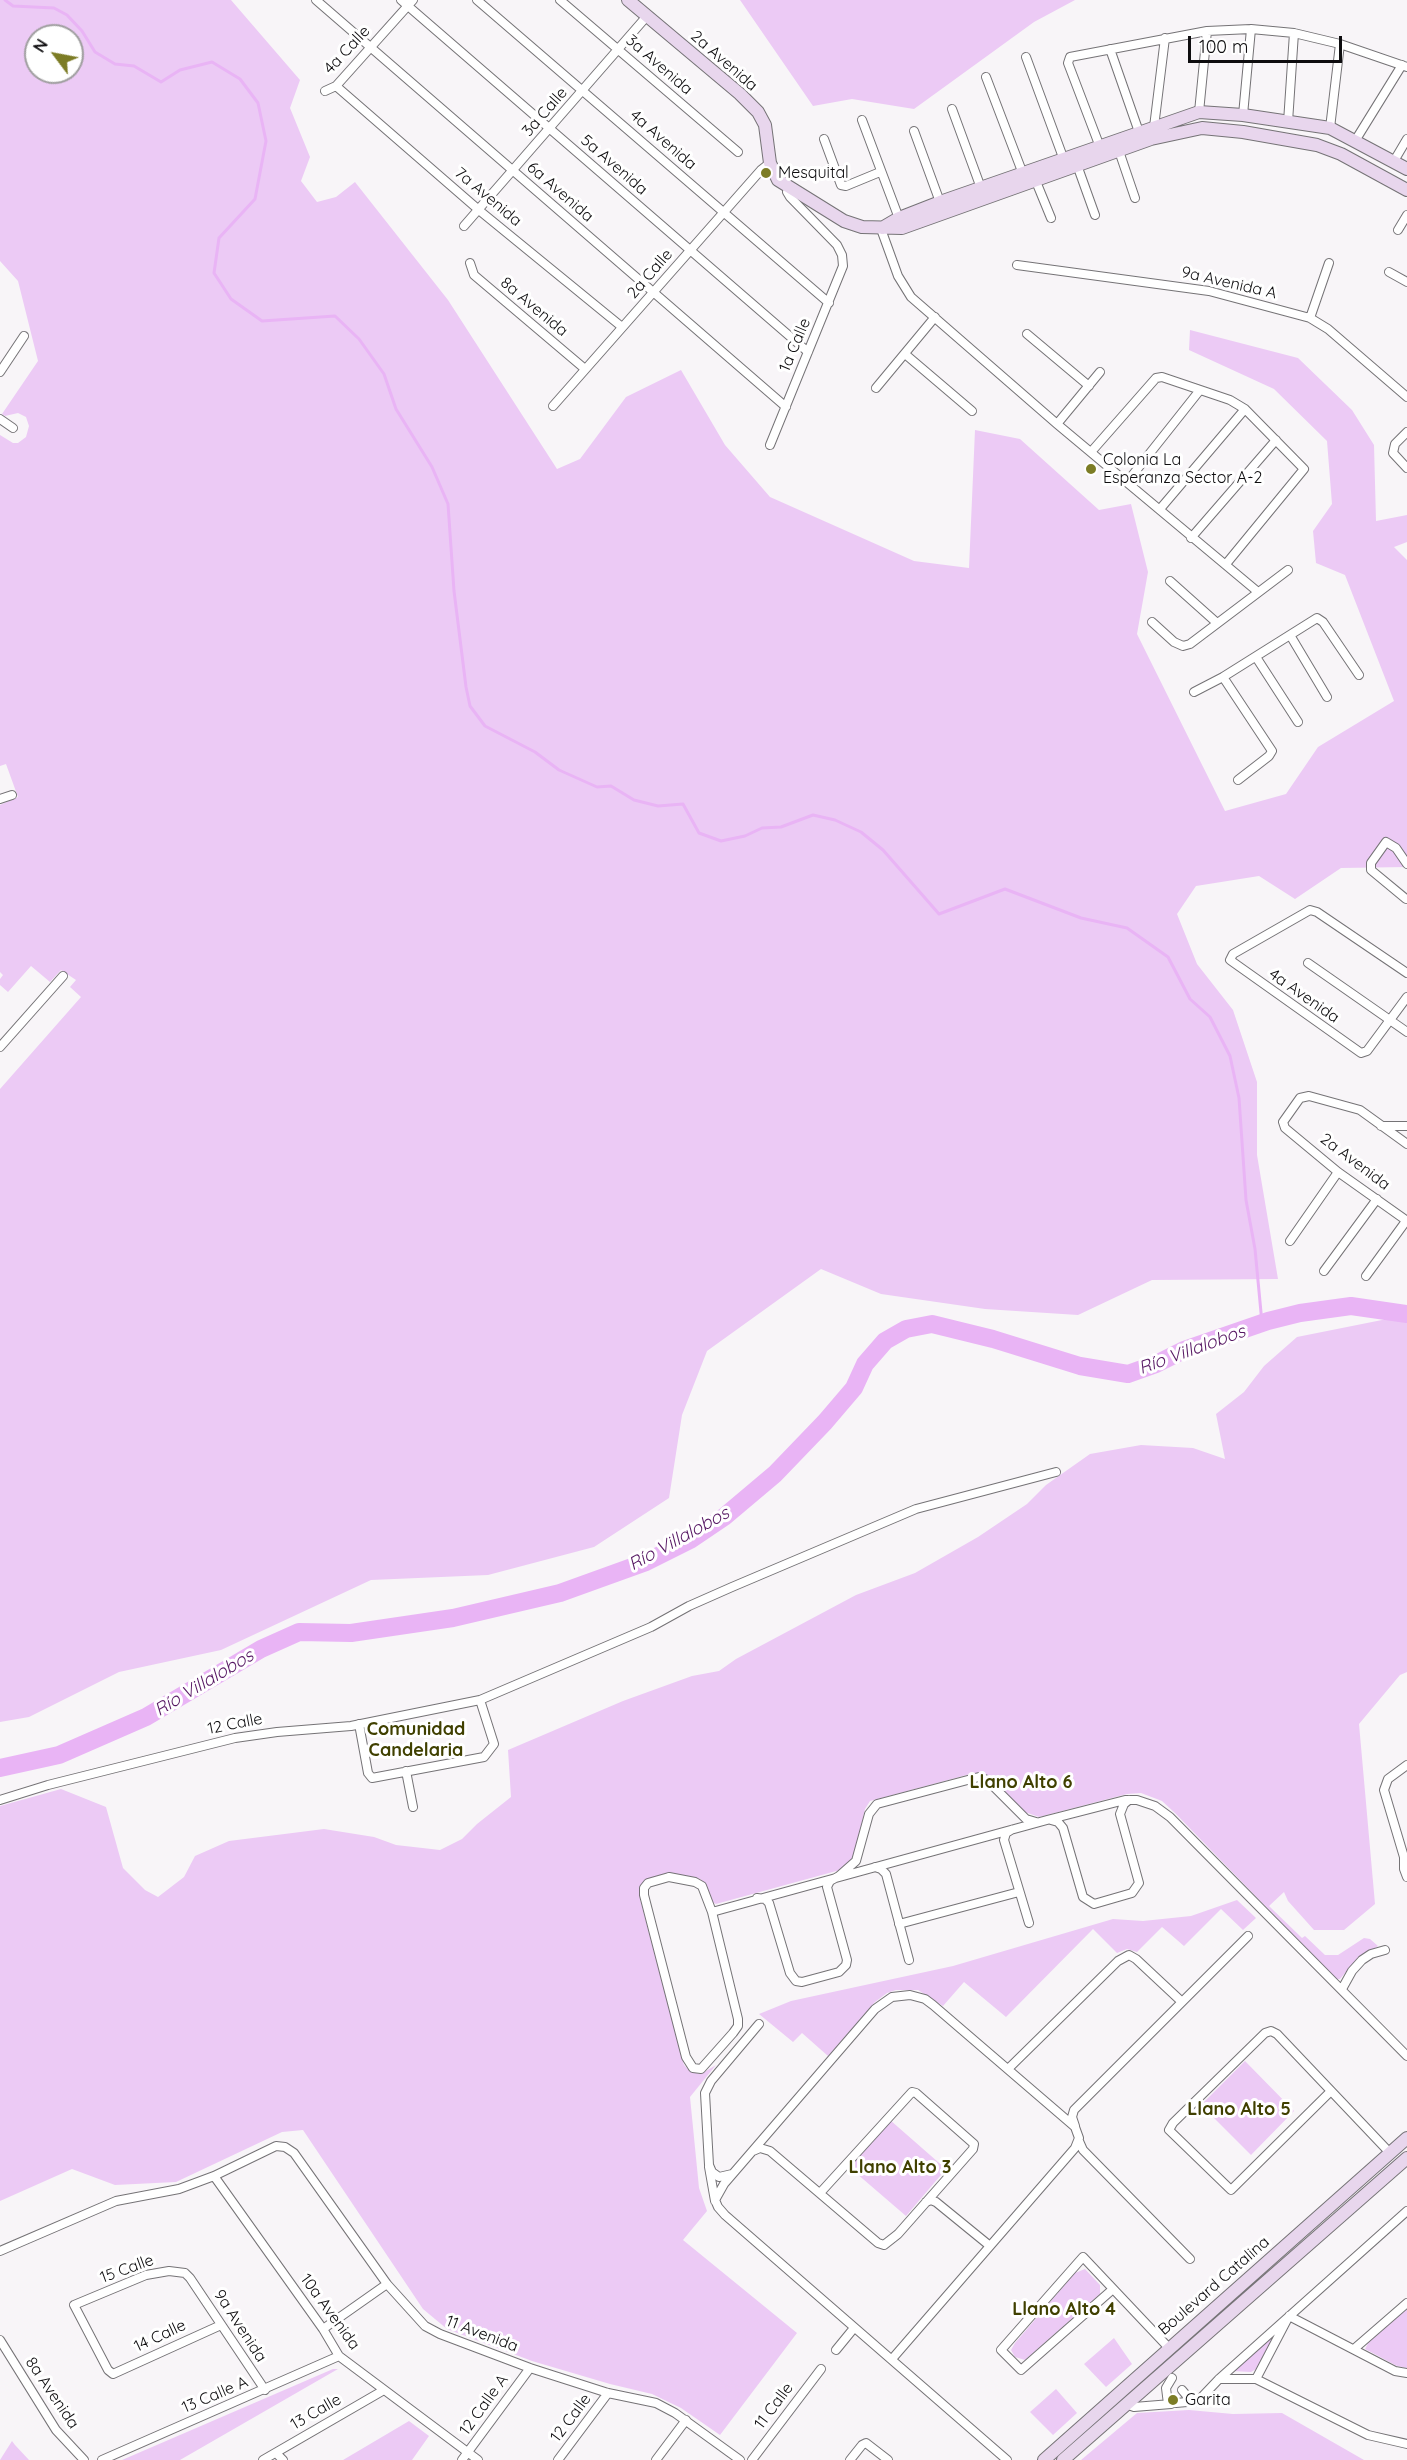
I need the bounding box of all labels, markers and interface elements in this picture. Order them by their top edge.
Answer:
street label: 4a Calle [320,22,374,78]
north arrow [24,24,84,84]
scale bar [1191,24,1346,62]
street label: 2a Avenida [687,27,761,95]
street label: 3a Avenida [622,31,696,99]
text: N [29,35,52,56]
text: 100 m [1199,35,1248,58]
street label: 3a Calle [518,84,572,140]
street label: 4a Avenida [626,106,700,174]
street label: 5a Avenida [577,131,651,199]
street label: 6a Avenida [523,158,597,226]
street label: 7a Avenida [451,163,525,231]
place label: Mesquital [778,163,849,183]
marker: Mesquital [759,166,773,180]
street label: 2a Calle [623,245,677,303]
street label: 9a Avenida A [1180,263,1278,303]
street label: 8a Avenida [496,273,572,341]
street label: 1a Calle [775,315,815,375]
place label: Colonia La Esperanza Sector A-2 [1103,450,1262,488]
marker: Colonia La Esperanza Sector A-2 [1084,462,1098,476]
street label: 4a Avenida [1265,965,1343,1027]
street label: 2a Avenida [1316,1130,1394,1194]
water label: Río Villalobos [1136,1321,1248,1379]
water label: Río Villalobos [625,1502,733,1576]
water label: Río Villalobos [151,1645,257,1721]
street label: 12 Calle [206,1709,264,1739]
district label: Comunidad Candelaria [367,1719,465,1762]
district label: Llano Alto 6 [969,1772,1073,1794]
district label: Llano Alto 5 [1187,2099,1291,2121]
district label: Llano Alto 3 [849,2157,951,2179]
street label: Boulevard Catalina [1155,2233,1273,2339]
street label: 15 Calle [98,2251,156,2287]
street label: 10a Avenida [296,2270,364,2354]
street label: 9a Avenida [210,2286,270,2366]
district label: Llano Alto 4 [1012,2299,1116,2321]
street label: 11 Avenida [443,2311,521,2357]
street label: 14 Calle [131,2316,189,2356]
street label: 8a Avenida [21,2354,83,2432]
street label: 12 Calle A [456,2371,512,2439]
street label: 13 Calle A [179,2373,251,2417]
street label: 11 Calle [751,2379,797,2433]
street label: 13 Calle [287,2390,345,2434]
street label: 12 Calle [547,2390,595,2446]
place label: Garita [1185,2390,1231,2410]
marker: Garita [1166,2393,1180,2407]

